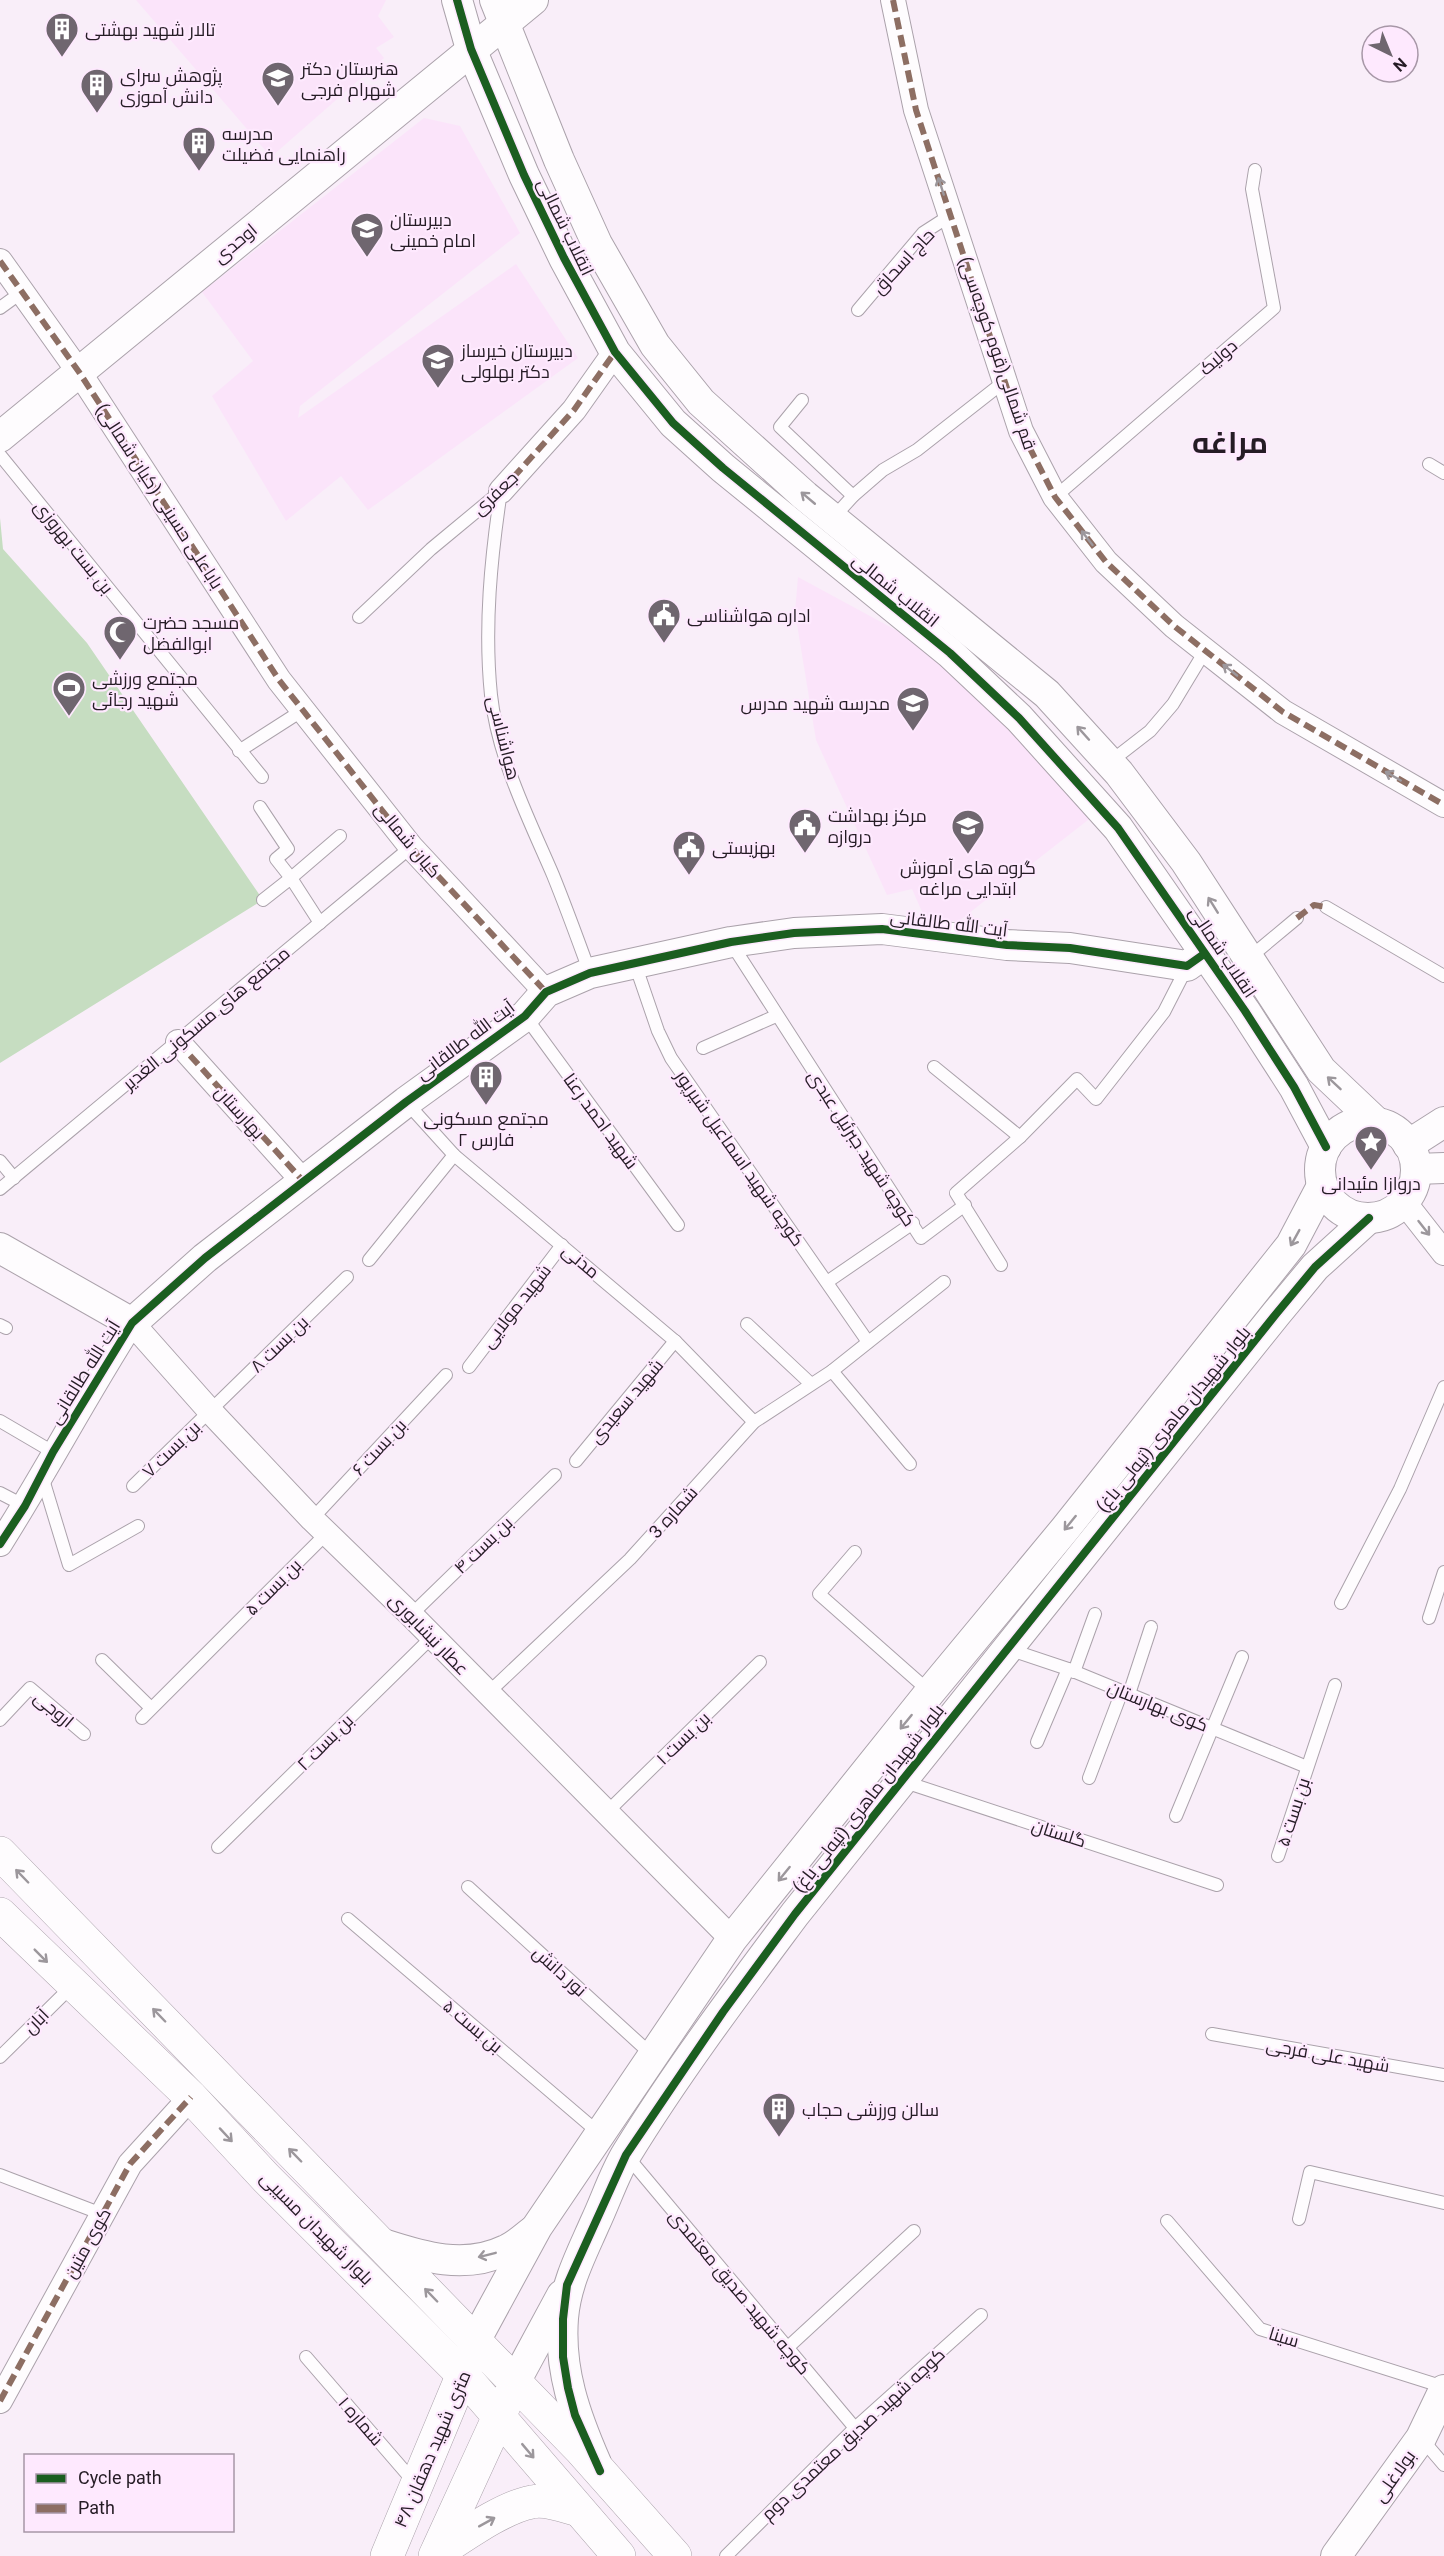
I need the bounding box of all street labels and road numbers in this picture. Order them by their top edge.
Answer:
street label: انقلاب شمالی [533,175,598,279]
street label: اوحدی [209,219,262,268]
street label: حاج اسحاق [867,224,940,299]
street label: قم شمالی(قوم کوچه‌سی) [953,254,1041,453]
street label: دولیک [1195,335,1242,380]
street label: باباعلی حسینی (کیان شمالی) [91,399,228,593]
street label: جعفری [468,467,523,520]
street label: بن بست بهروزی [29,496,118,599]
street label: انقلاب شمالی [848,549,943,632]
street label: هواشناسی [482,694,525,782]
street label: کیان شمالی [370,798,445,882]
street label: انقلاب شمالی [1184,903,1261,1002]
street label: آیت الله طالقانی [889,904,1009,942]
street label: مجتمع های مسکونی الغدیر [117,942,295,1096]
street label: آیت الله طالقانی [411,995,519,1085]
street label: کوچه شهید اسماعیل شیرپور [669,1065,809,1251]
street label: کوچه شهید جبرئیل عبدی [802,1066,920,1231]
street label: شهید احمد رعنا [558,1069,643,1174]
street label: بهارستان [210,1081,269,1144]
street label: مدنی [558,1239,604,1283]
street label: شهید مولایی [477,1260,556,1353]
street label: بن بست ۸ [246,1311,313,1377]
street label: آیت الله طالقانی [43,1316,125,1428]
street label: بلوار شهیدان ماهری (تپه‌لی باغ) [1091,1322,1256,1518]
street label: شهید سعیدی [585,1355,668,1448]
street label: بن بست ۶ [347,1414,411,1480]
street label: بن بست ۷ [138,1416,205,1482]
street label: شماره 3 [644,1482,702,1543]
street label: بن بست ۴ [449,1512,517,1579]
street label: بن بست ۵ [240,1554,306,1620]
street label: عطار نیشابوری [384,1589,473,1680]
street label: کوی بهارستان [1104,1676,1211,1737]
street label: اروجی [29,1686,78,1732]
street label: بلوار شهیدان ماهری (تپه‌لی باغ) [788,1700,950,1898]
street label: بن بست ۱ [652,1707,715,1770]
street label: بن بست ۲ [293,1710,358,1775]
street label: بن بست ۵ [1272,1775,1315,1849]
street label: گلستان [1029,1814,1089,1853]
street label: نور دانش [528,1941,591,2001]
street label: بن بست ۵ [438,1995,507,2058]
street label: آبان [19,2004,54,2039]
street label: شهید علی فرجی [1264,2034,1391,2077]
street label: بلوار شهیدان مسیبی [255,2167,378,2290]
street label: کوی متین [59,2204,116,2282]
street label: کوچه شهید صدیق معتمدی [663,2205,815,2380]
street label: سینا [1266,2322,1302,2352]
street label: کوچه شهید صدیق معتمدی دوم [757,2343,950,2526]
street label: ۴۸ متری شهید دهقان [389,2367,476,2531]
street label: شماره ۱ [333,2392,388,2450]
street label: بولاغلی [1369,2446,1420,2507]

